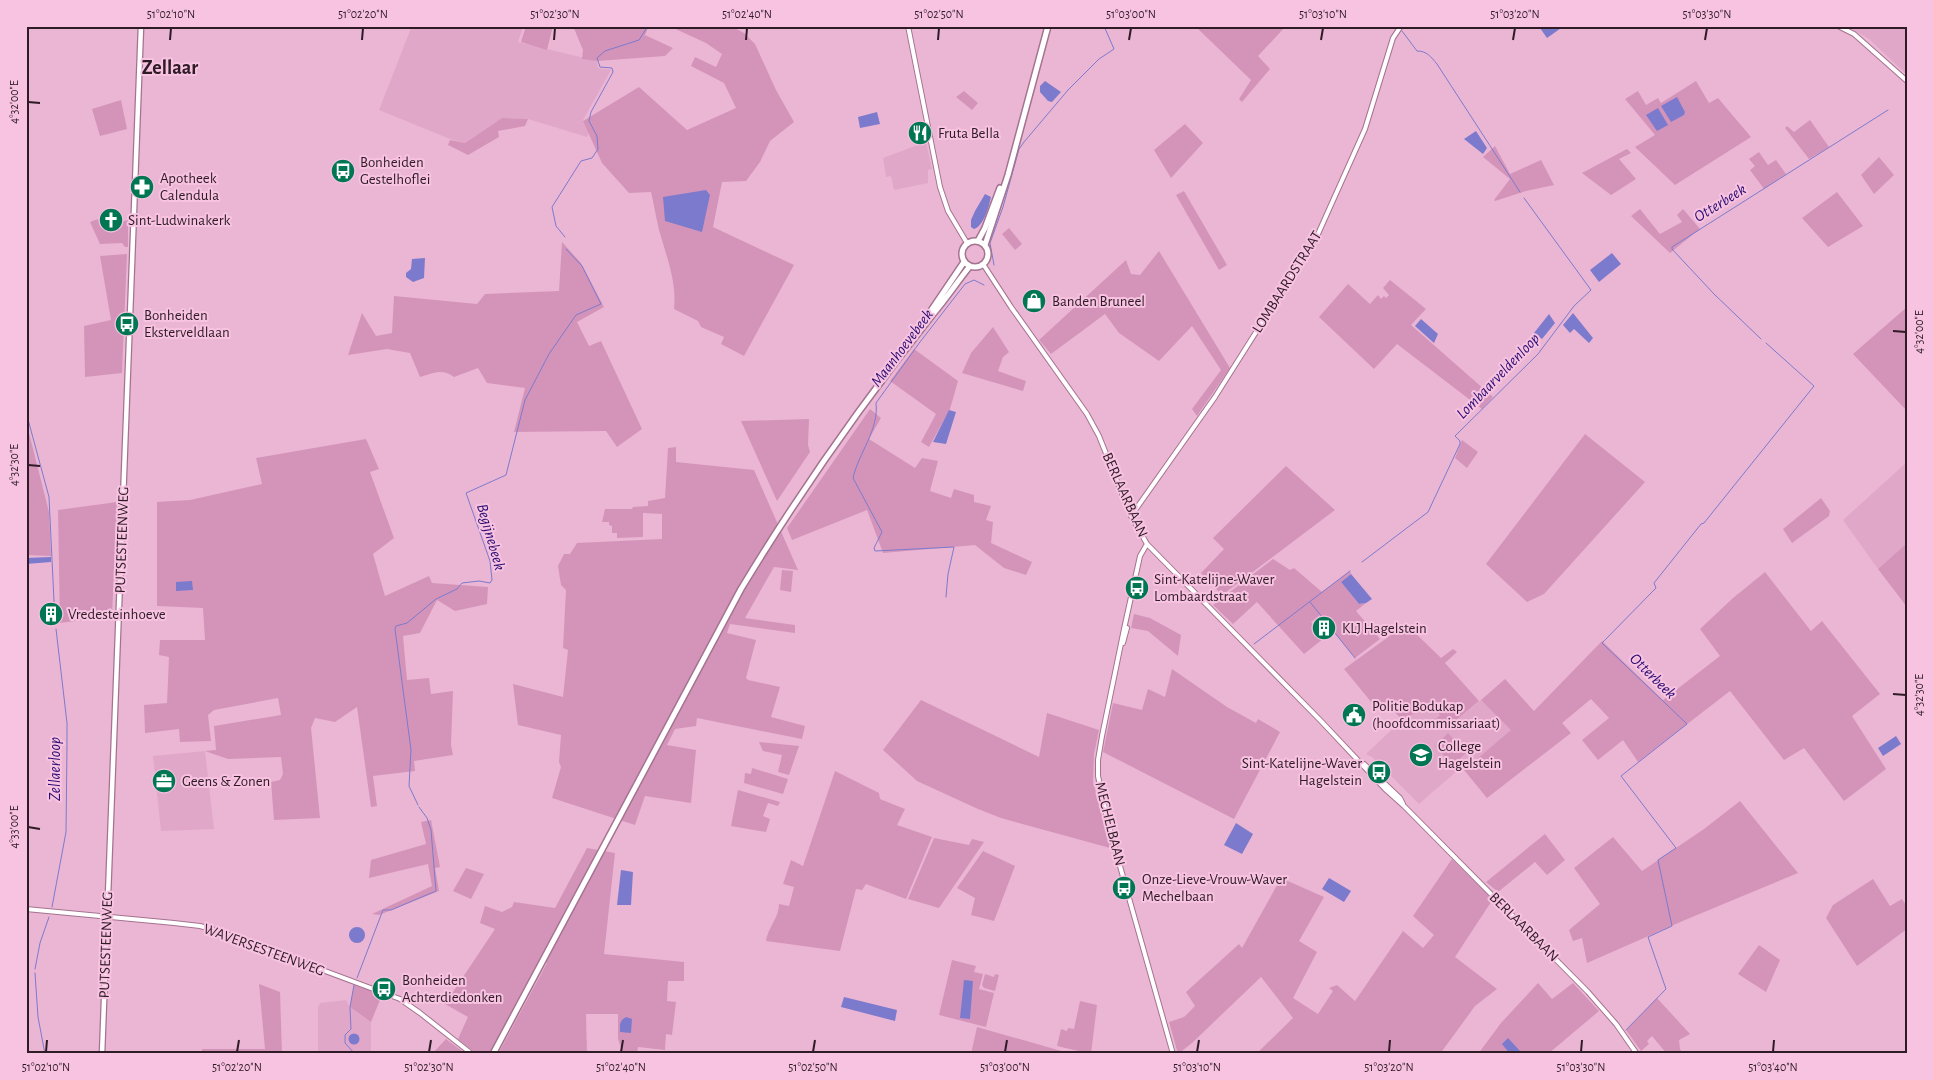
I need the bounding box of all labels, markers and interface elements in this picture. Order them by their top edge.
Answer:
text: 51°02'10"N [147,8,195,20]
text: 51°02'20"N [338,8,388,20]
text: 51°02'30"N [530,8,580,20]
text: 51°02'40"N [722,8,772,20]
text: 51°02'50"N [914,8,964,20]
text: 51°03'00"N [1106,8,1156,20]
text: 51°03'10"N [1299,8,1347,20]
text: 51°03'20"N [1490,8,1540,20]
text: 51°03'30"N [1683,8,1731,20]
district label: Zellaar [142,58,198,78]
text: 4°32'00"E [8,80,20,124]
restaurant icon: Fruta Bella [907,120,933,146]
place label: Fruta Bella [938,126,1000,141]
place label: Bonheiden Gestelhoflei [360,155,430,187]
bus stop icon: Bonheiden Gestelhoflei [330,158,356,184]
place label: Apotheek Calendula [160,171,219,203]
pharmacy icon: Apotheek Calendula [129,174,155,200]
water label: Otterbeek [1691,181,1749,225]
church icon: Sint-Ludwinakerk [98,207,124,233]
place label: Sint-Ludwinakerk [128,213,231,228]
street label: LOMBAARDSTRAAT [1250,228,1325,336]
shop icon: Banden Bruneel [1021,288,1047,314]
place label: Banden Bruneel [1052,294,1145,309]
water label: Maanhoevebeek [868,306,936,390]
place label: Bonheiden Eksterveldlaan [144,308,230,340]
text: 4°32'00"E [1913,310,1925,354]
bus stop icon: Bonheiden Eksterveldlaan [114,311,140,337]
water label: Lombaarveldenloop [1453,330,1543,422]
text: 4°32'30"E [8,444,20,486]
street label: BERLAARBAAN [1100,450,1150,540]
street label: PUTSESTEENWEG [113,486,131,594]
water label: Begijnebeek [473,502,508,572]
place label: Sint-Katelijne-Waver Lombaardstraat [1154,572,1274,604]
bus stop icon: Sint-Katelijne-Waver Lombaardstraat [1124,575,1150,601]
building icon: Vredesteinhoeve [38,601,64,627]
place label: Vredesteinhoeve [68,607,166,622]
building icon: KLJ Hagelstein [1311,615,1337,641]
place label: KLJ Hagelstein [1342,621,1427,636]
water label: Otterbeek [1627,650,1679,702]
text: 4°32'30"E [1913,674,1925,716]
place label: Politie Bodukap (hoofdcommissariaat) [1372,699,1501,731]
public building icon: Politie Bodukap (hoofdcommissariaat) [1341,702,1367,728]
water label: Zellaerloop [47,737,64,801]
place label: College Hagelstein [1438,739,1501,771]
school or university icon: College Hagelstein [1408,742,1434,768]
place label: Sint-Katelijne-Waver Hagelstein [1242,756,1362,788]
bus stop icon: Sint-Katelijne-Waver Hagelstein [1366,759,1392,785]
office icon: Geens & Zonen [151,768,177,794]
place label: Geens & Zonen [182,774,270,789]
street label: MECHELBAAN [1092,780,1128,868]
text: 4°33'00"E [8,805,20,848]
place label: Onze-Lieve-Vrouw-Waver Mechelbaan [1142,872,1287,904]
bus stop icon: Onze-Lieve-Vrouw-Waver Mechelbaan [1111,875,1137,901]
street label: BERLAARBAAN [1486,889,1562,965]
street label: PUTSESTEENWEG [97,891,115,999]
street label: WAVERSESTEENWEG [201,921,327,979]
place label: Bonheiden Achterdiedonken [402,973,503,1005]
bus stop icon: Bonheiden Achterdiedonken [371,976,397,1002]
text: 51°02'10"N [22,1061,70,1073]
text: 51°02'20"N [212,1061,262,1073]
text: 51°02'30"N [404,1061,454,1073]
text: 51°02'40"N [596,1061,646,1073]
text: 51°02'50"N [788,1061,838,1073]
text: 51°03'00"N [980,1061,1030,1073]
text: 51°03'10"N [1173,1061,1221,1073]
text: 51°03'20"N [1364,1061,1414,1073]
text: 51°03'30"N [1557,1061,1605,1073]
text: 51°03'40"N [1748,1061,1798,1073]

